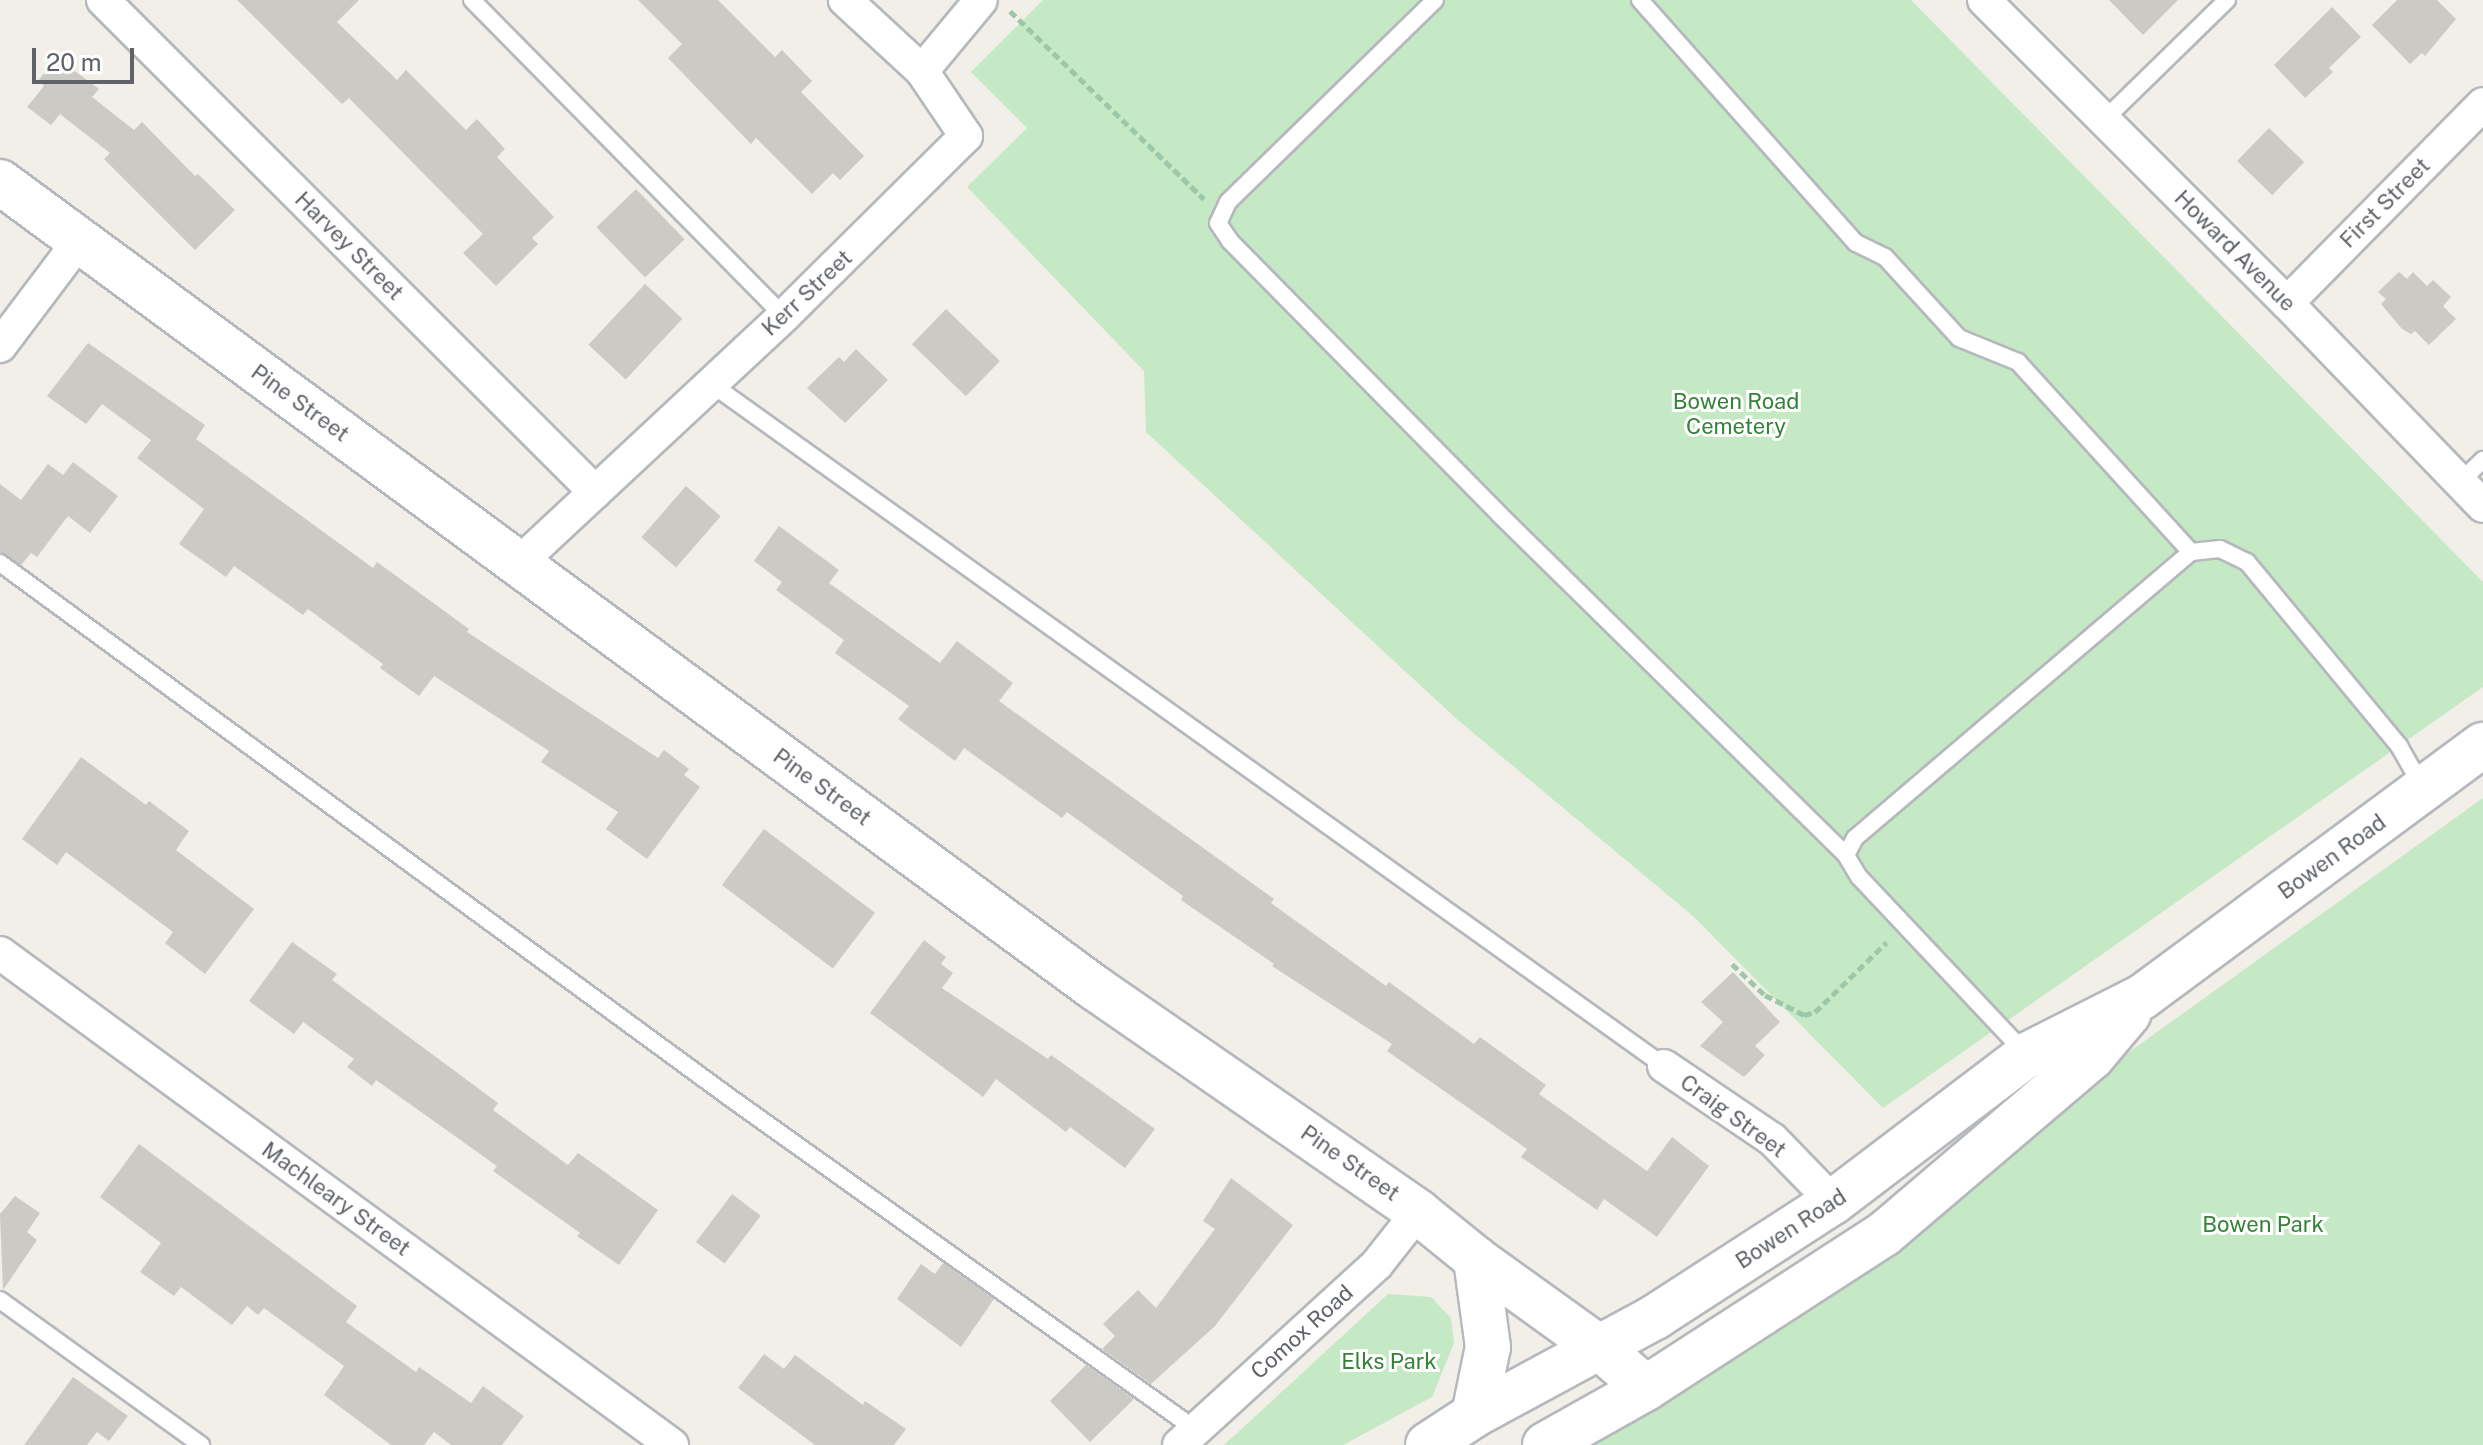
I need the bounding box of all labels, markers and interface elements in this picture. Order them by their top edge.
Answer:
scale bar [36,32,138,82]
text: 20 m [46,48,102,76]
street label: First Street [2335,153,2435,253]
street label: Howard Avenue [2169,185,2301,317]
street label: Harvey Street [289,186,409,306]
street label: Kerr Street [756,245,858,341]
street label: Pine Street [246,359,354,447]
park label: Bowen Road Cemetery [1673,388,1799,440]
street label: Pine Street [768,743,876,831]
street label: Bowen Road [2273,809,2391,905]
street label: Craig Street [1675,1069,1791,1163]
street label: Pine Street [1296,1119,1404,1207]
street label: Machleary Street [257,1136,415,1262]
street label: Bowen Road [1731,1183,1851,1275]
park label: Bowen Park [2202,1212,2324,1238]
street label: Comox Road [1246,1279,1358,1385]
park label: Elks Park [1341,1349,1437,1375]

